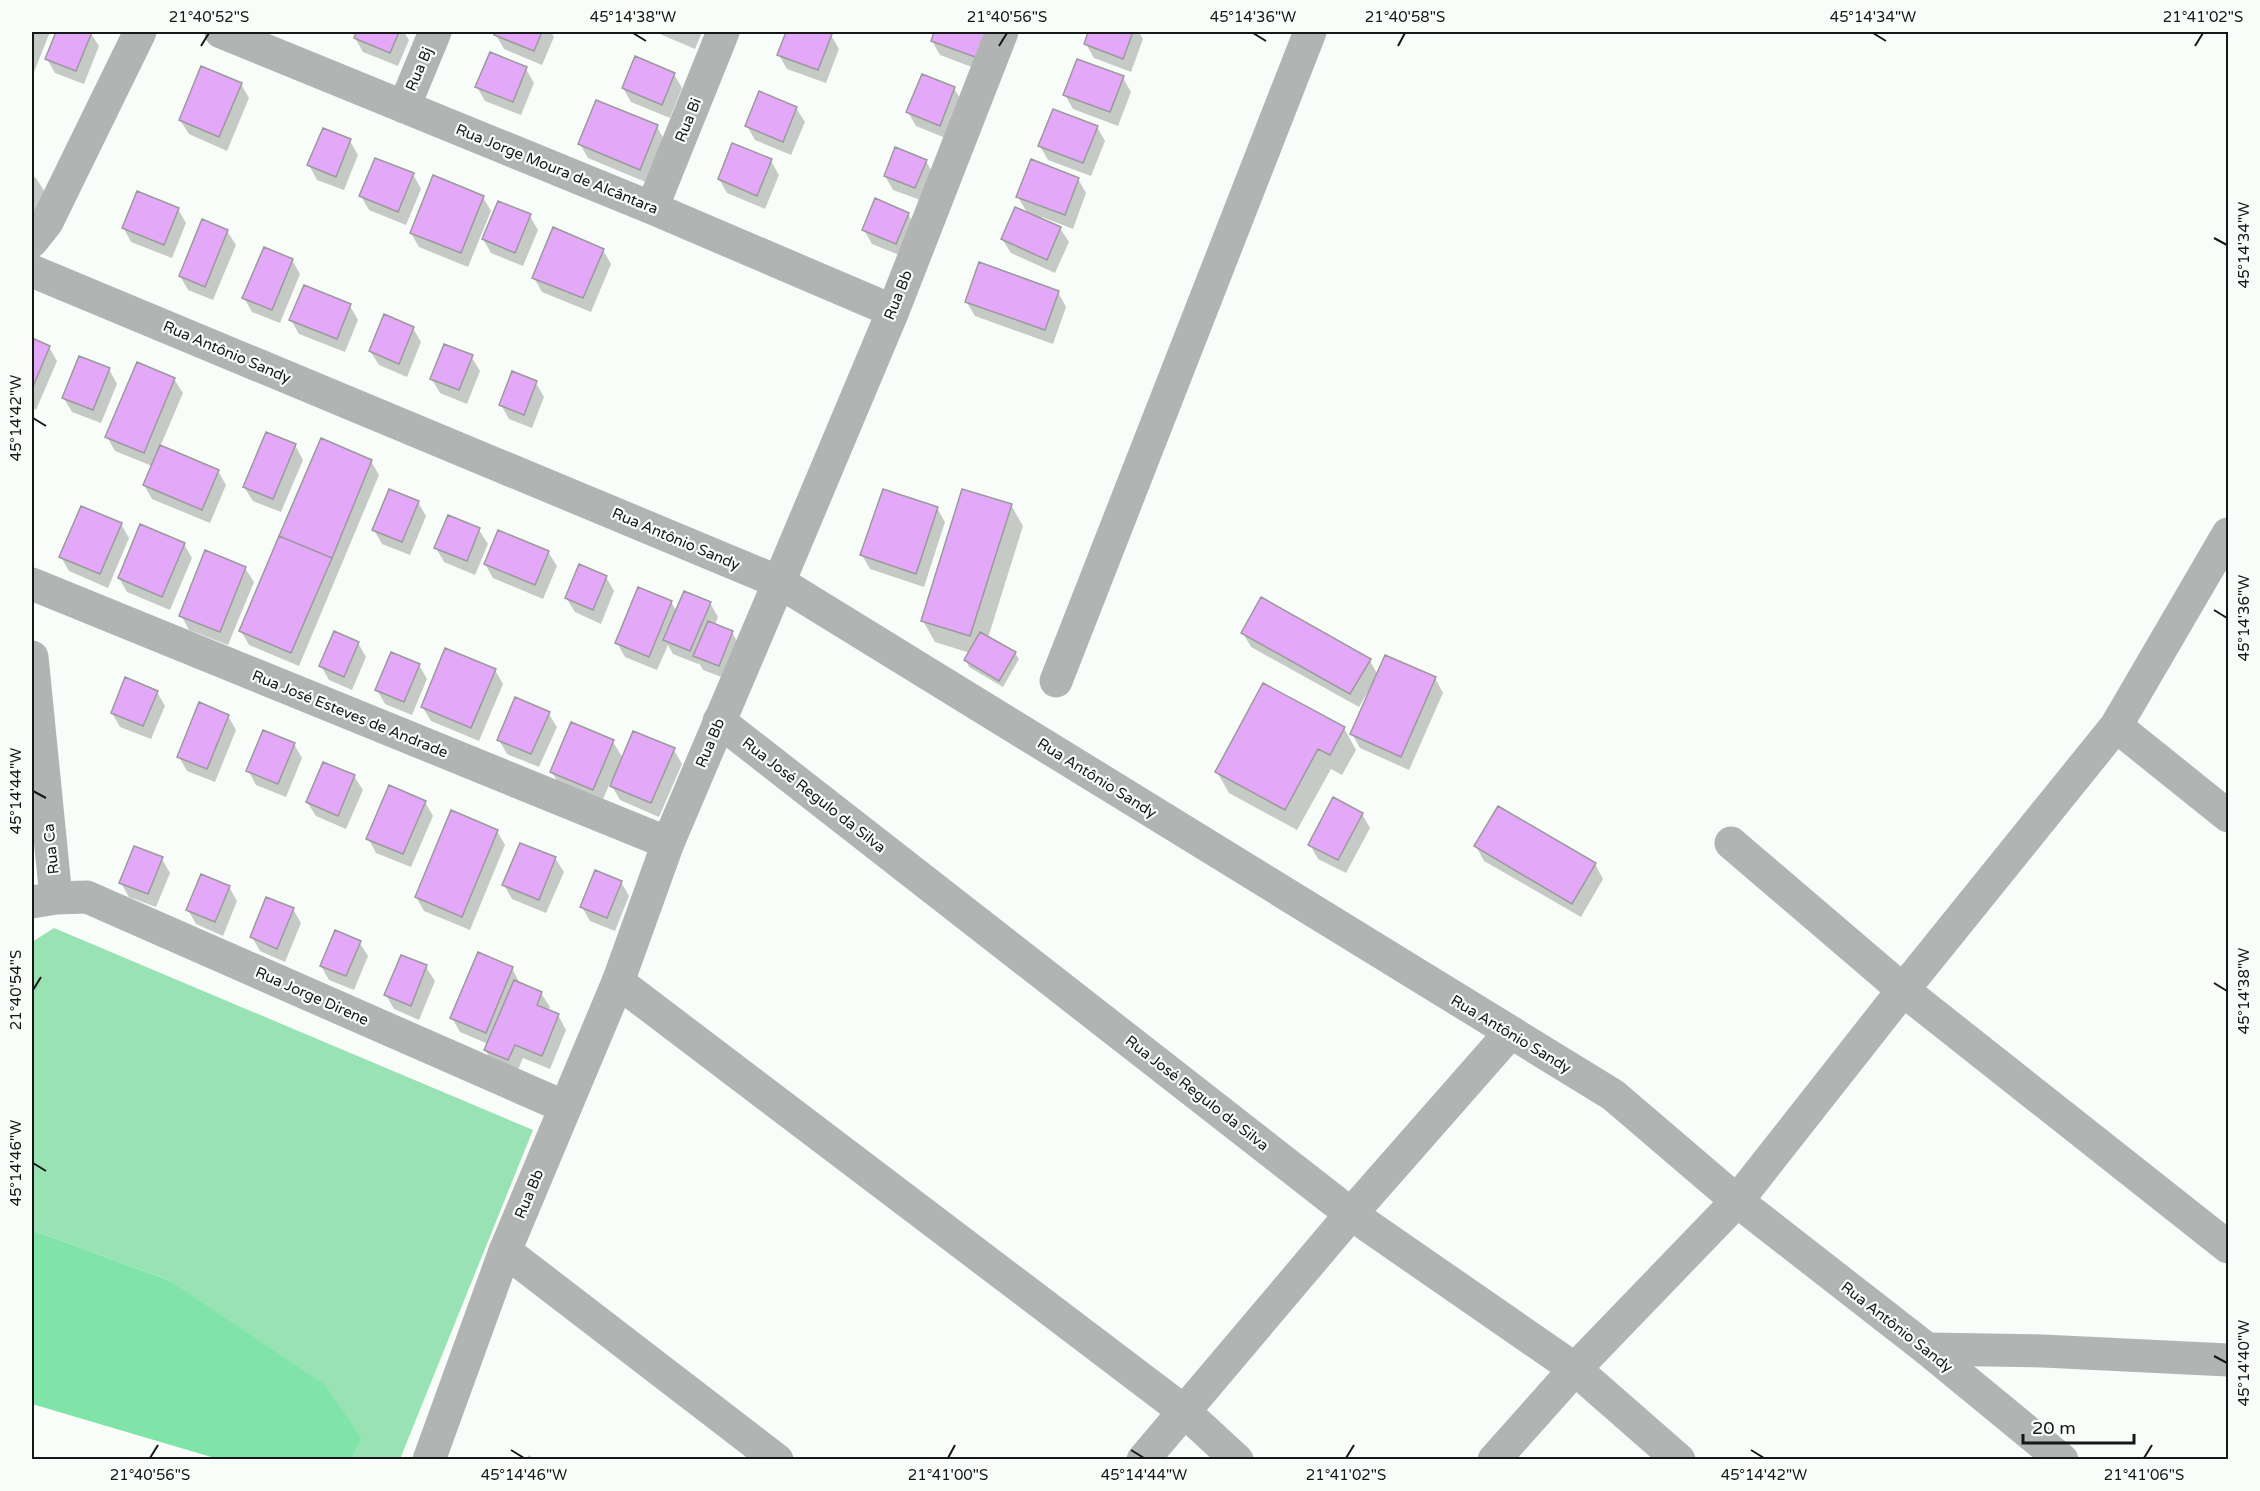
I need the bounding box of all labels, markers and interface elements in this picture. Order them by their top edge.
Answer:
text: 21°40'52"S [169,8,249,26]
text: 45°14'38"W [590,8,676,26]
text: 21°40'56"S [967,8,1047,26]
text: 45°14'36"W [1210,8,1296,26]
text: 21°40'58"S [1365,8,1445,26]
text: 45°14'34"W [1830,8,1916,26]
text: 21°41'02"S [2163,8,2243,26]
street label: Rua Bj [402,44,436,94]
street label: Rua Bi [671,95,705,145]
street label: Rua Jorge Moura de Alcântara [453,120,661,218]
text: 45°14'34"W [2235,202,2253,288]
street label: Rua Bb [880,268,916,322]
street label: Rua Antônio Sandy [160,317,294,387]
text: 45°14'42"W [7,375,25,461]
street label: Rua Antônio Sandy [609,504,743,574]
text: 45°14'36"W [2235,575,2253,661]
street label: Rua José Esteves de Andrade [249,666,451,762]
street label: Rua Bb [692,716,728,770]
street label: Rua José Regulo da Silva [739,733,889,857]
street label: Rua Antônio Sandy [1034,734,1160,822]
text: 45°14'44"W [7,748,25,834]
street label: Rua Ca [39,823,63,875]
text: 45°14'38"W [2235,948,2253,1034]
text: 21°40'54"S [7,950,25,1030]
street label: Rua Jorge Direne [253,963,371,1029]
street label: Rua Antônio Sandy [1448,991,1574,1077]
street label: Rua José Regulo da Silva [1122,1031,1272,1155]
text: 45°14'46"W [7,1120,25,1206]
street label: Rua Bb [511,1167,547,1221]
street label: Rua Antônio Sandy [1837,1278,1957,1376]
text: 45°14'40"W [2235,1320,2253,1406]
scale bar [2023,1407,2134,1445]
text: 20 m [2032,1417,2076,1439]
text: 21°40'56"S [110,1466,190,1484]
text: 45°14'46"W [481,1466,567,1484]
text: 21°41'00"S [908,1466,988,1484]
text: 45°14'44"W [1101,1466,1187,1484]
text: 21°41'02"S [1306,1466,1386,1484]
text: 45°14'42"W [1721,1466,1807,1484]
text: 21°41'06"S [2104,1466,2184,1484]

